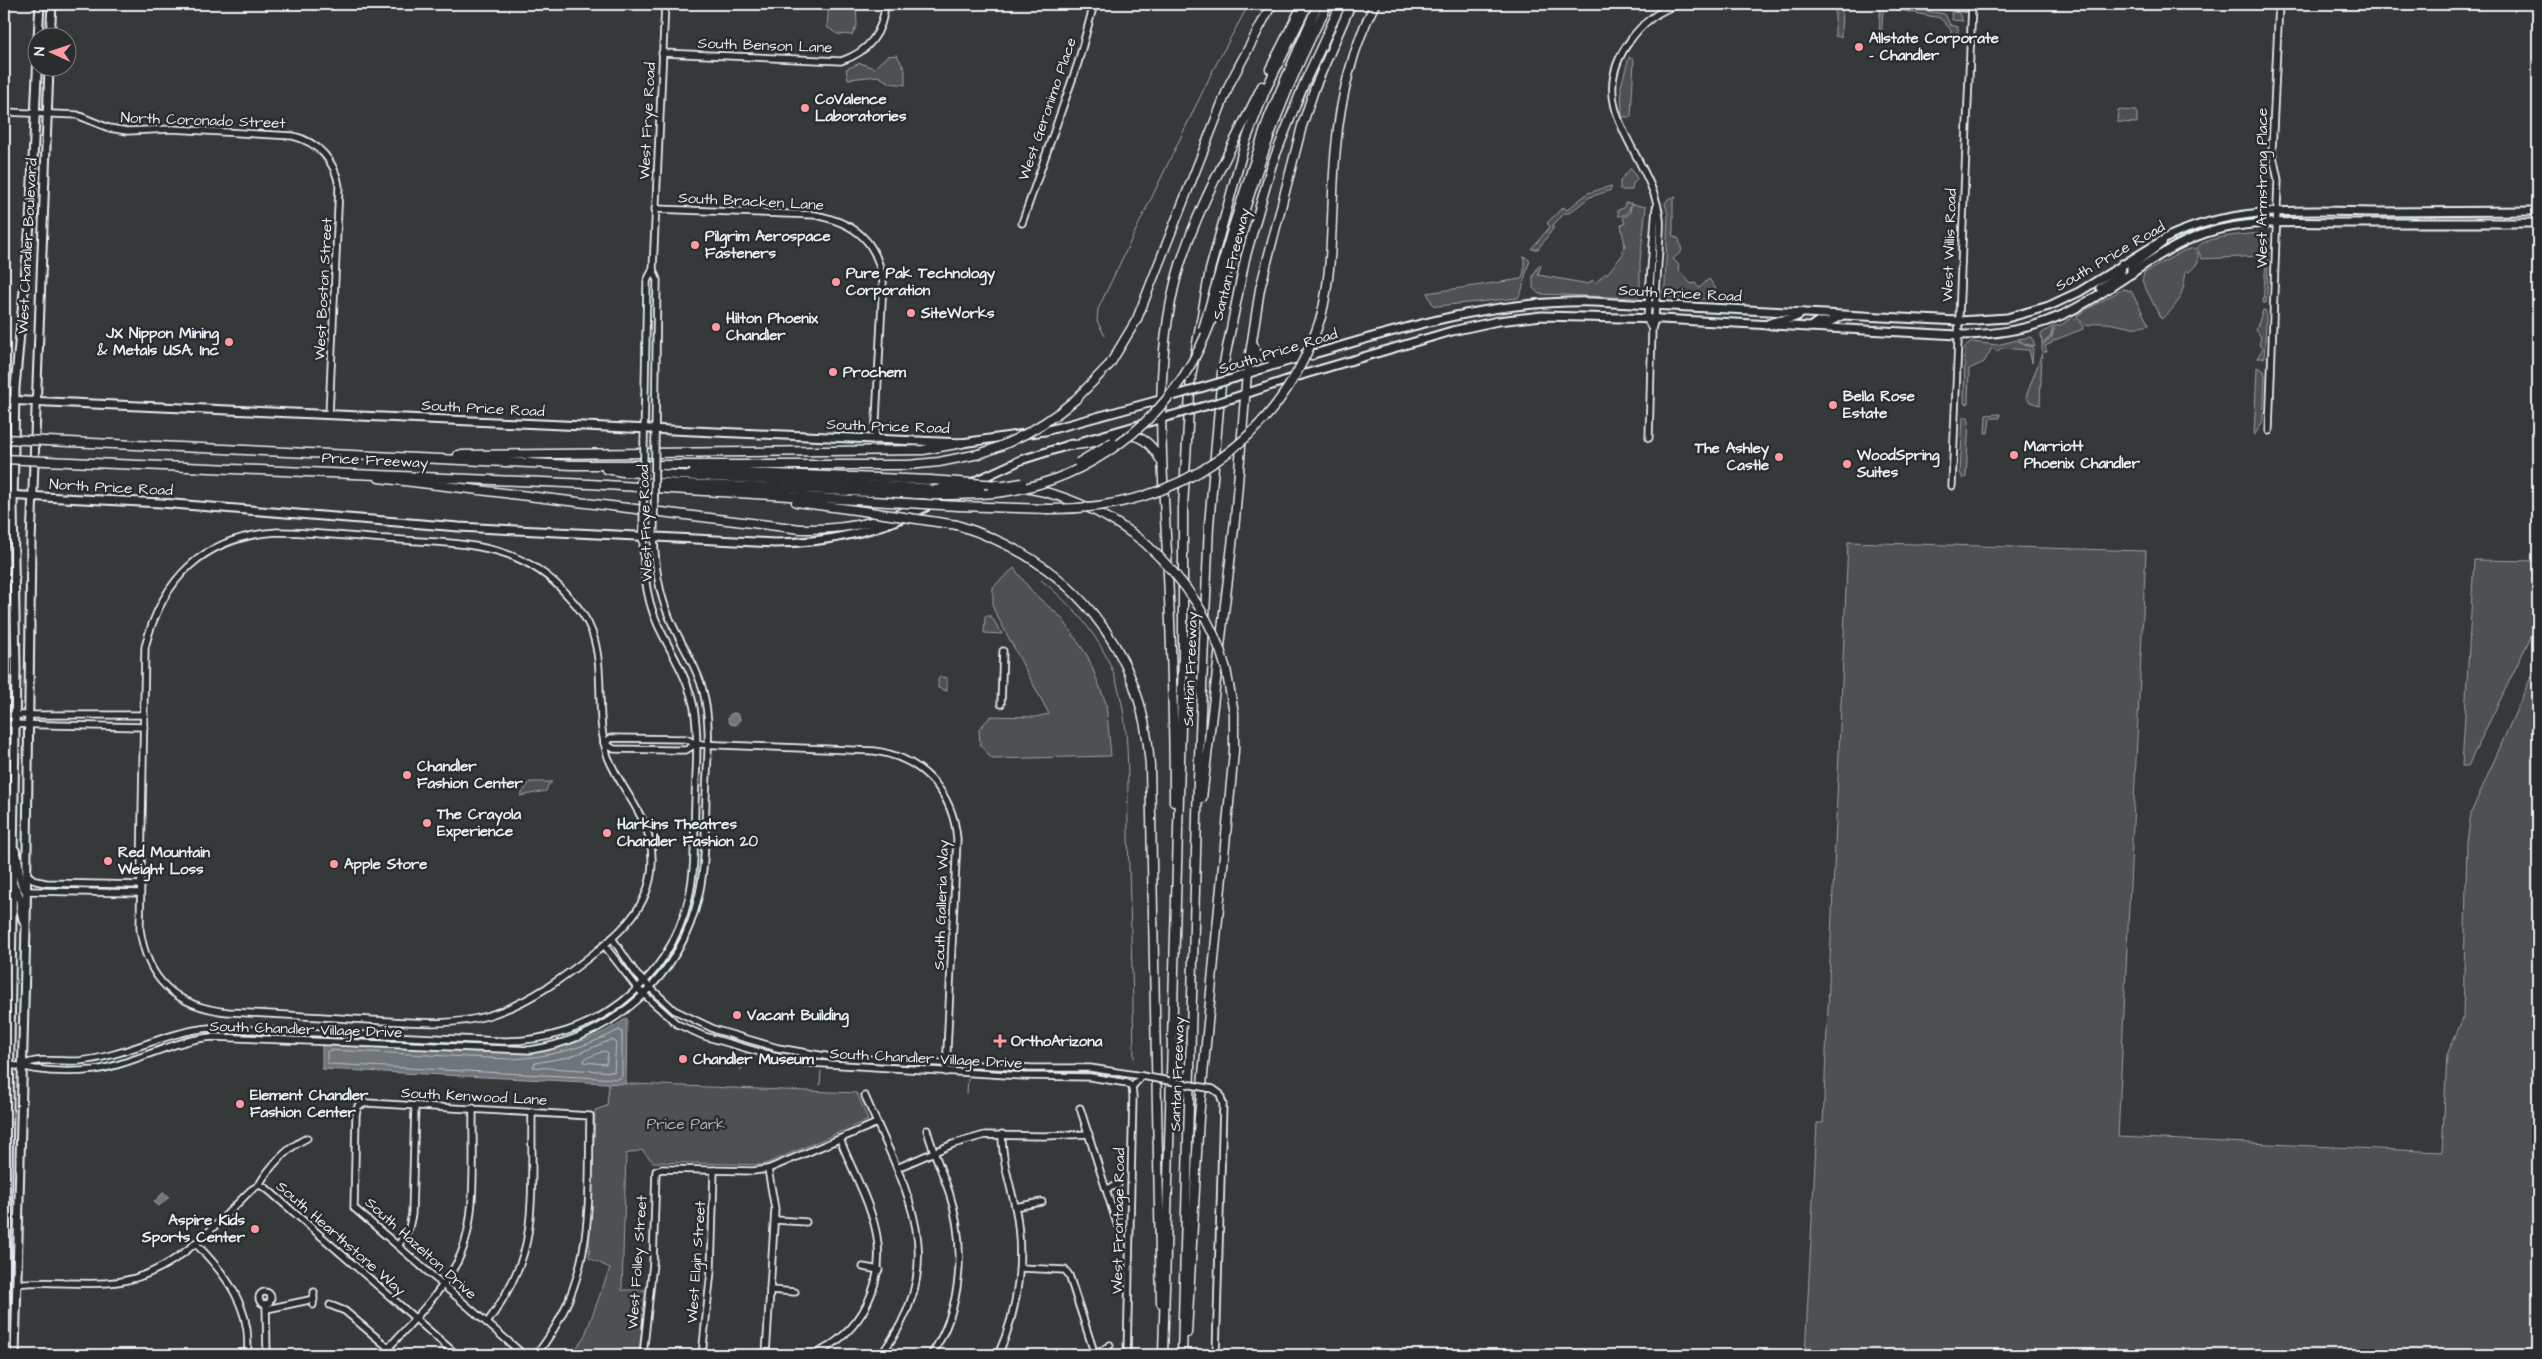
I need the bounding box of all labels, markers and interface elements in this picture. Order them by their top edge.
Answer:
north arrow [28,28,78,78]
place label: Allstate Corporate - Chandler [1869,28,1999,66]
street label: South Benson Lane [697,33,833,58]
street label: West Geronimo Place [1013,35,1082,184]
marker: Allstate Corporate - Chandler [1853,41,1865,53]
text: N [30,46,50,56]
street label: West Frye Road [634,62,662,180]
place label: CoValence Laboratories [815,89,907,127]
marker: CoValence Laboratories [799,102,811,114]
street label: North Coronado Street [120,107,286,134]
street label: West Armstrong Place [2252,108,2274,268]
street label: West Chandler Boulevard [12,157,43,334]
street label: South Bracken Lane [678,187,824,216]
street label: West Willis Road [1937,188,1962,302]
street label: Santan Freeway [1207,206,1257,323]
street label: South Price Road [2052,216,2169,296]
street label: West Boston Street [309,217,338,361]
place label: Pilgrim Aerospace Fasteners [705,226,831,264]
marker: Pilgrim Aerospace Fasteners [689,239,701,251]
place label: Pure Pak Technology Corporation [846,263,996,301]
marker: Pure Pak Technology Corporation [830,276,842,288]
street label: South Price Road [1618,280,1742,307]
place label: SiteWorks [920,303,995,324]
marker: SiteWorks [905,307,917,319]
place label: Hilton Phoenix Chandler [726,308,819,346]
marker: Hilton Phoenix Chandler [710,321,722,333]
place label: JX Nippon Mining & Metals USA, Inc [96,323,219,361]
street label: South Price Road [1216,323,1340,380]
marker: JX Nippon Mining & Metals USA, Inc [223,336,235,348]
place label: Prochem [843,362,906,383]
marker: Prochem [827,366,839,378]
place label: Bella Rose Estate [1843,386,1915,424]
street label: South Price Road [421,395,545,422]
marker: Bella Rose Estate [1827,399,1839,411]
street label: South Price Road [826,414,950,439]
place label: Marriott Phoenix Chandler [2024,436,2141,474]
place label: The Ashley Castle [1694,438,1770,476]
place label: WoodSpring Suites [1856,445,1940,483]
street label: Price Freeway [321,447,429,475]
marker: Marriott Phoenix Chandler [2008,449,2020,461]
marker: The Ashley Castle [1773,451,1785,463]
marker: WoodSpring Suites [1841,458,1853,470]
street label: West Frye Road [633,464,659,582]
street label: North Price Road [49,474,174,501]
street label: Santan Freeway [1178,611,1204,727]
place label: Chandler Fashion Center [417,756,524,794]
marker: Chandler Fashion Center [401,769,413,781]
place label: The Crayola Experience [436,804,521,842]
place label: Harkins Theatres Chandler Fashion 20 [617,814,758,852]
marker: The Crayola Experience [421,817,433,829]
marker: Harkins Theatres Chandler Fashion 20 [601,827,613,839]
street label: South Galleria Way [929,840,955,970]
place label: Red Mountain Weight Loss [117,842,210,882]
place label: Apple Store [344,854,427,875]
marker: Red Mountain Weight Loss [102,855,114,867]
marker: Apple Store [328,858,340,870]
place label: Vacant Building [746,1005,849,1028]
marker: Vacant Building [731,1009,743,1021]
street label: South Chandler Village Drive [209,1016,403,1044]
street label: Santan Freeway [1165,1016,1191,1132]
place label: OrthoArizona [1011,1031,1103,1052]
marker: OrthoArizona [993,1034,1007,1048]
street label: South Chandler Village Drive [829,1043,1023,1075]
place label: Chandler Museum [693,1049,814,1070]
marker: Chandler Museum [677,1053,689,1065]
street label: South Kenwood Lane [400,1082,548,1111]
place label: Element Chandler Fashion Center [250,1085,369,1123]
marker: Element Chandler Fashion Center [234,1098,246,1110]
park label: Price Park [647,1114,725,1135]
street label: West Frontage Road [1107,1147,1131,1294]
street label: South Hearthstone Way [271,1176,410,1301]
street label: South Hazelton Drive [360,1192,481,1304]
street label: West Folley Street [622,1194,654,1330]
street label: West Elgin Street [682,1200,712,1324]
place label: Aspire Kids Sports Center [141,1210,246,1248]
marker: Aspire Kids Sports Center [249,1223,261,1235]

